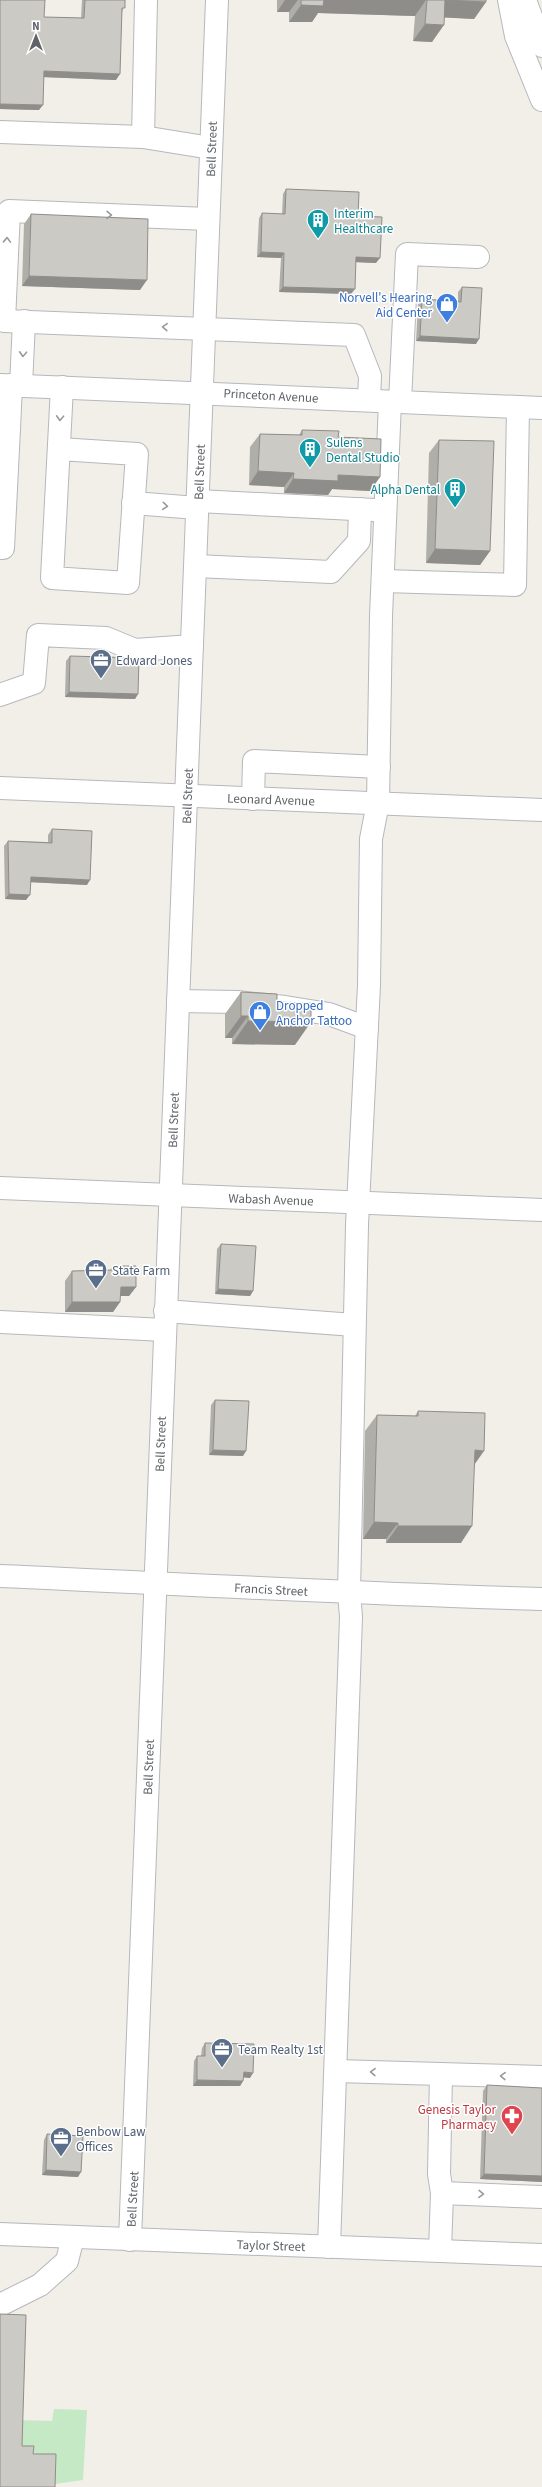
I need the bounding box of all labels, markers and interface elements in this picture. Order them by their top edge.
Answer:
north arrow [16,16,56,56]
text: N [32,19,40,34]
street label: Bell Street [202,120,222,177]
place label: Interim Healthcare [334,205,393,238]
building icon: Interim Healthcare [305,207,331,240]
one-way arrow [106,211,112,219]
one-way arrow [3,237,12,243]
place label: Norvell's Hearing Aid Center [339,289,432,322]
shop icon: Norvell's Hearing Aid Center [434,291,460,324]
one-way arrow [162,323,168,331]
one-way arrow [18,351,27,357]
street label: Princeton Avenue [223,385,319,407]
one-way arrow [56,415,65,421]
place label: Sulens Dental Studio [326,434,400,467]
building icon: Sulens Dental Studio [297,436,323,469]
street label: Bell Street [190,443,210,500]
building icon: Alpha Dental [442,476,468,509]
place label: Alpha Dental [371,481,440,499]
one-way arrow [162,502,168,511]
office icon: Edward Jones [88,647,114,680]
place label: Edward Jones [116,652,193,670]
street label: Bell Street [178,767,198,824]
street label: Leonard Avenue [227,789,315,811]
place label: Dropped Anchor Tattoo [276,997,352,1030]
shop icon: Dropped Anchor Tattoo [247,999,273,1032]
street label: Bell Street [164,1091,184,1148]
street label: Wabash Avenue [228,1190,314,1210]
office icon: State Farm [83,1257,109,1290]
place label: State Farm [112,1262,170,1280]
street label: Bell Street [151,1415,171,1472]
street label: Francis Street [234,1579,309,1601]
street label: Bell Street [139,1738,159,1795]
office icon: Team Realty 1st [209,2036,235,2069]
place label: Team Realty 1st [238,2041,323,2059]
one-way arrow [370,2068,376,2076]
one-way arrow [500,2072,506,2080]
place label: Genesis Taylor Pharmacy [418,2101,496,2134]
pharmacy icon: Genesis Taylor Pharmacy [499,2103,525,2136]
place label: Benbow Law Offices [76,2123,146,2156]
office icon: Benbow Law Offices [48,2125,74,2158]
street label: Bell Street [123,2170,143,2227]
one-way arrow [478,2190,484,2198]
street label: Taylor Street [236,2236,306,2256]

